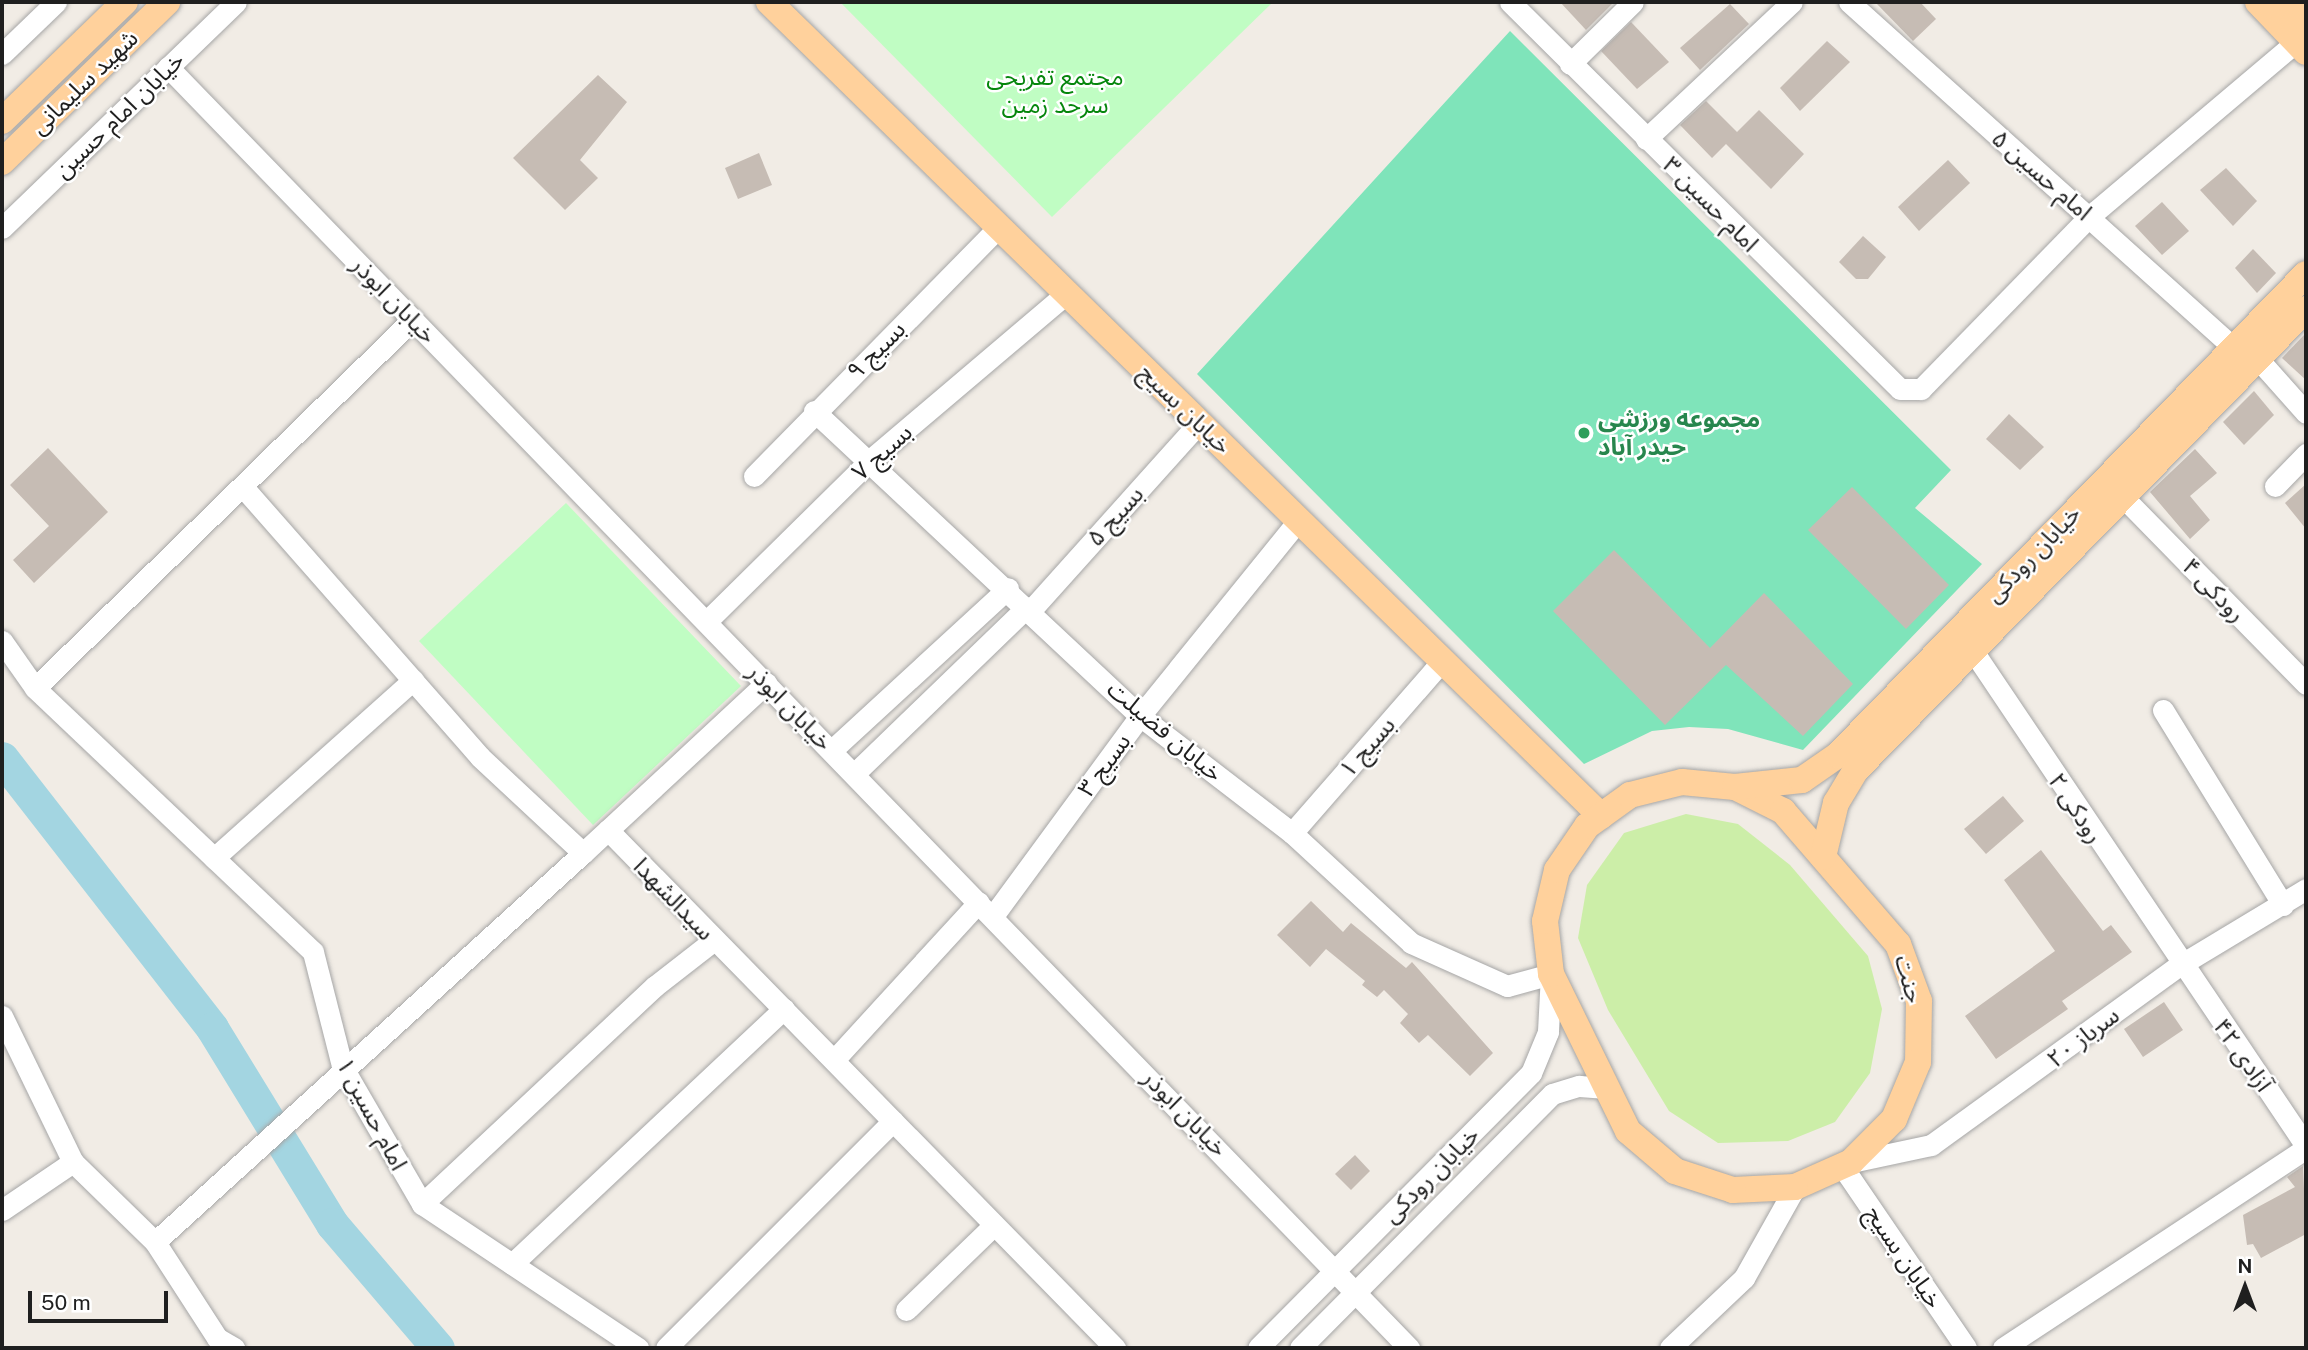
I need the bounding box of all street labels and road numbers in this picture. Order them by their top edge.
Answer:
street label: شهید سلیمانی [24,24,144,140]
street label: خیابان امام حسین [48,46,190,184]
street label: امام حسین ۵ [1986,124,2098,226]
street label: امام حسین ۳ [1657,150,1765,258]
street label: خیابان ابوذر [346,251,442,349]
street label: بسیج ۹ [841,315,911,385]
street label: خیابان بسیج [1133,358,1237,460]
street label: بسیج ۷ [846,418,918,486]
street label: بسیج ۵ [1081,480,1149,552]
street label: خیابان رودکی [1979,499,2087,609]
street label: رودکی ۴ [2177,552,2251,628]
street label: خیابان ابوذر [742,658,838,756]
street label: خیابان فضیلت [1101,674,1229,788]
street label: بسیج ۱ [1333,711,1401,783]
street label: بسیج ۳ [1072,728,1136,802]
street label: رودکی ۲ [2043,767,2109,849]
street label: سیدالشهدا [628,852,720,946]
street label: جنت [1888,952,1930,1006]
street label: سرباز ۲۰ [2041,1000,2125,1074]
street label: آزادی ۴۲ [2208,1013,2278,1097]
street label: امام حسین ۱ [330,1053,414,1175]
street label: خیابان ابوذر [1137,1064,1233,1162]
street label: خیابان رودکی [1377,1121,1485,1229]
street label: خیابان بسیج [1859,1200,1949,1314]

